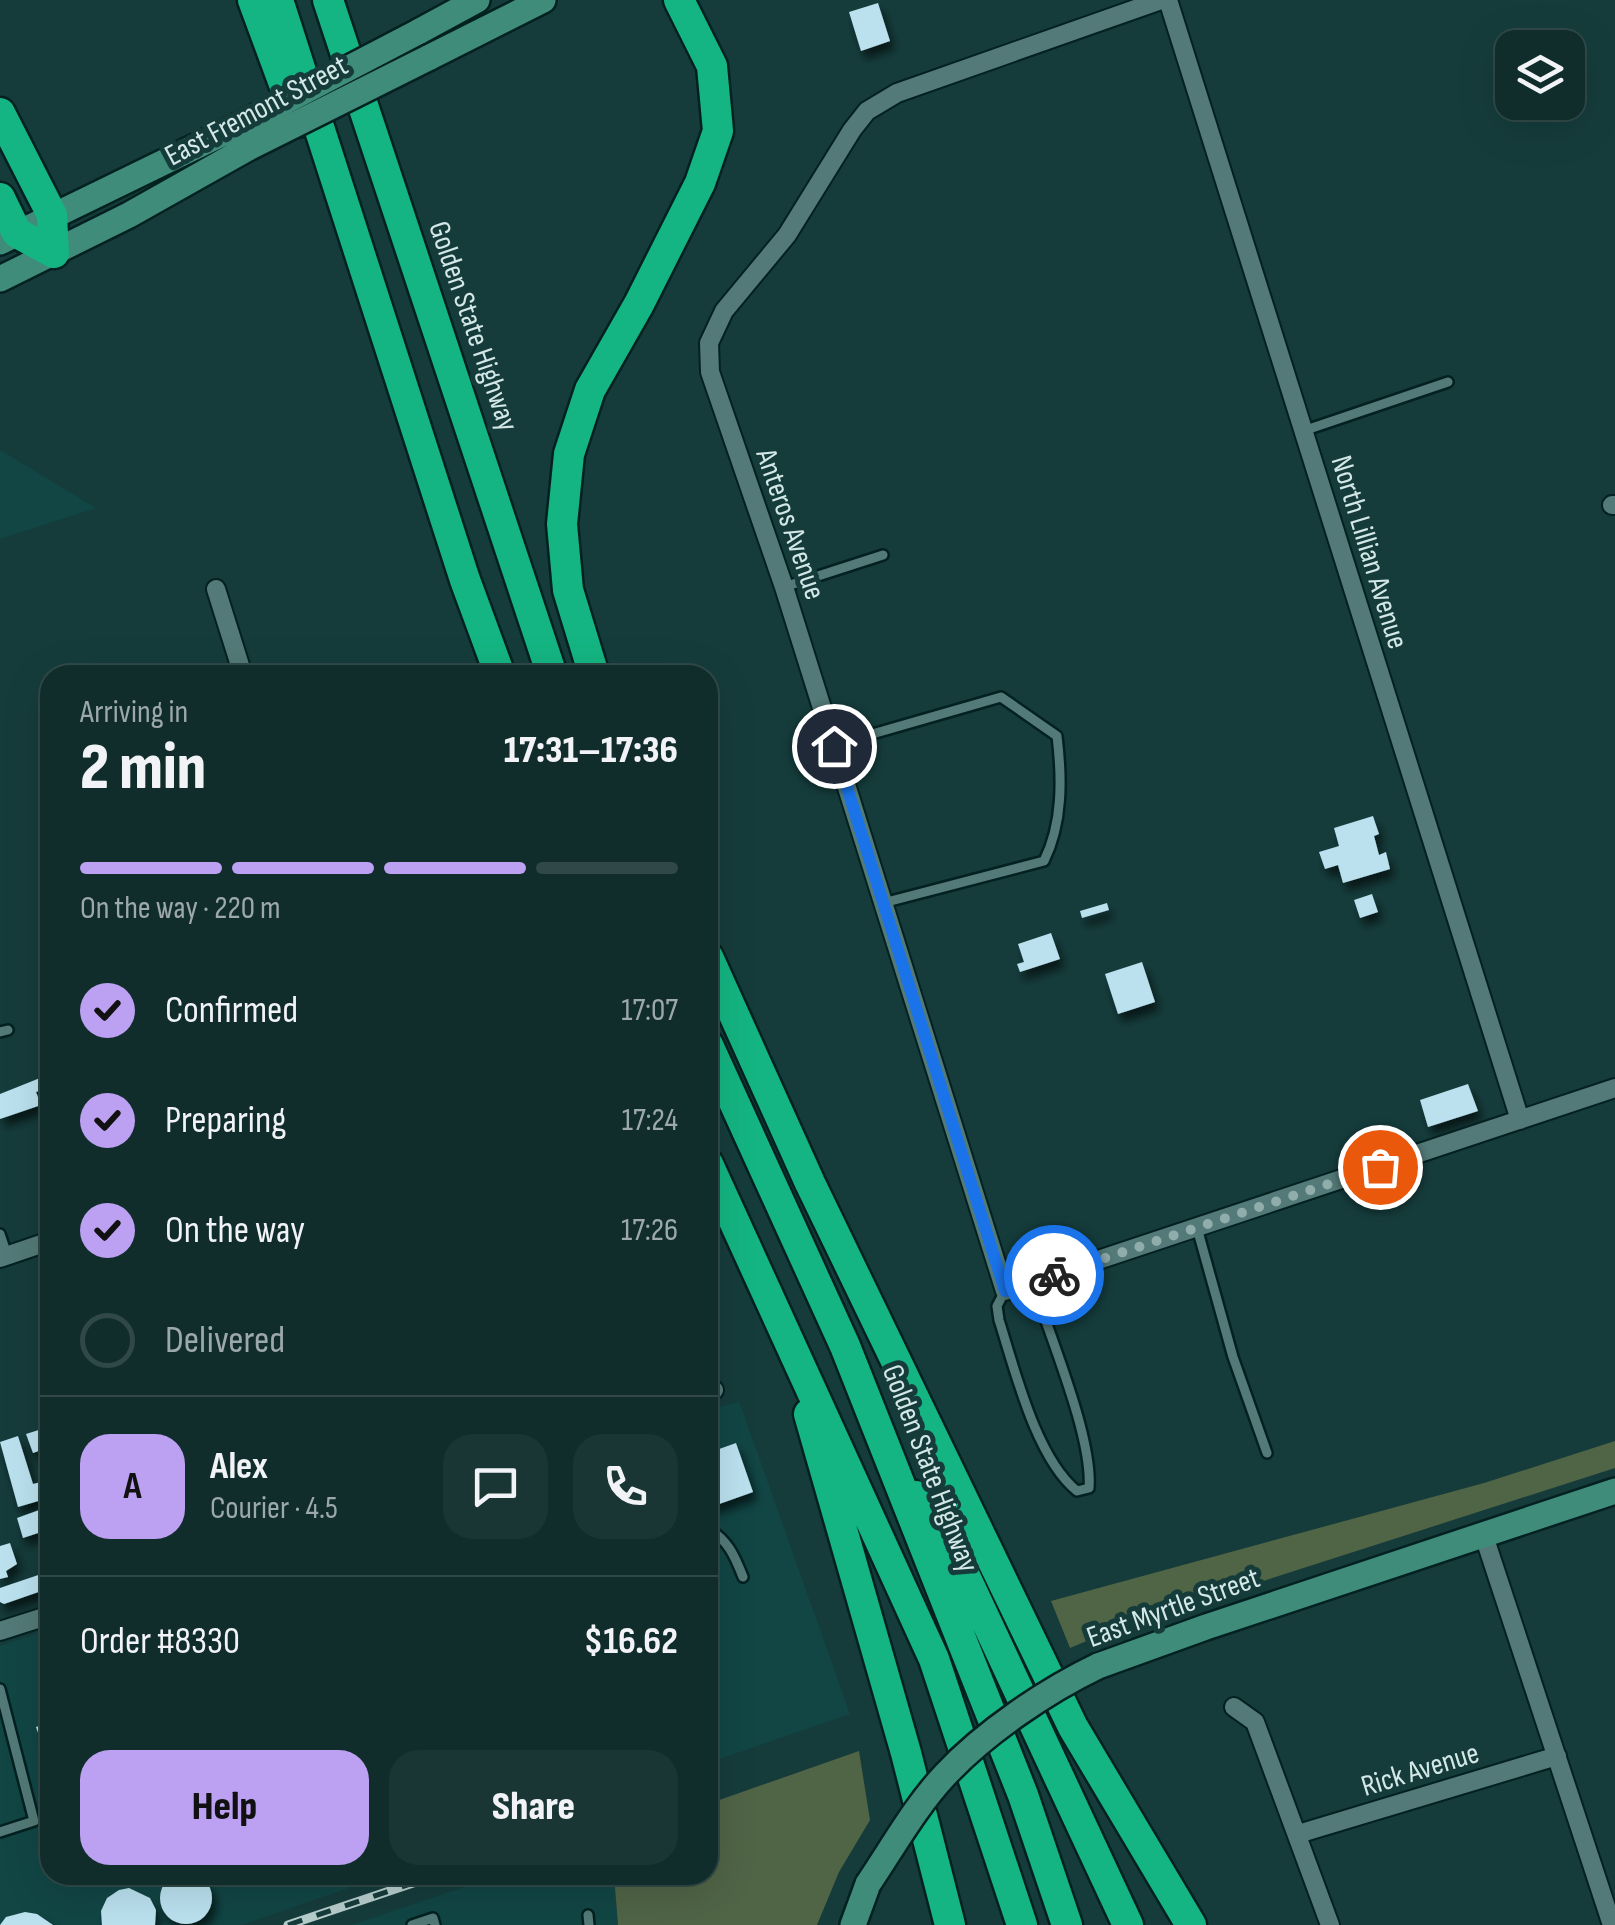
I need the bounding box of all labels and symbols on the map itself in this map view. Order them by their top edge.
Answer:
street label: East Fremont Street [159,48,354,174]
street label: Golden State Highway [420,217,526,436]
street label: Anteros Avenue [747,443,833,604]
street label: North Lillian Avenue [1323,451,1416,653]
pin [792,704,877,789]
pin [1338,1125,1423,1210]
courier [1004,1225,1104,1325]
street label: Golden State Highway [874,1360,986,1578]
street label: East Myrtle Street [1082,1560,1265,1656]
street label: Rick Avenue [1357,1735,1483,1805]

